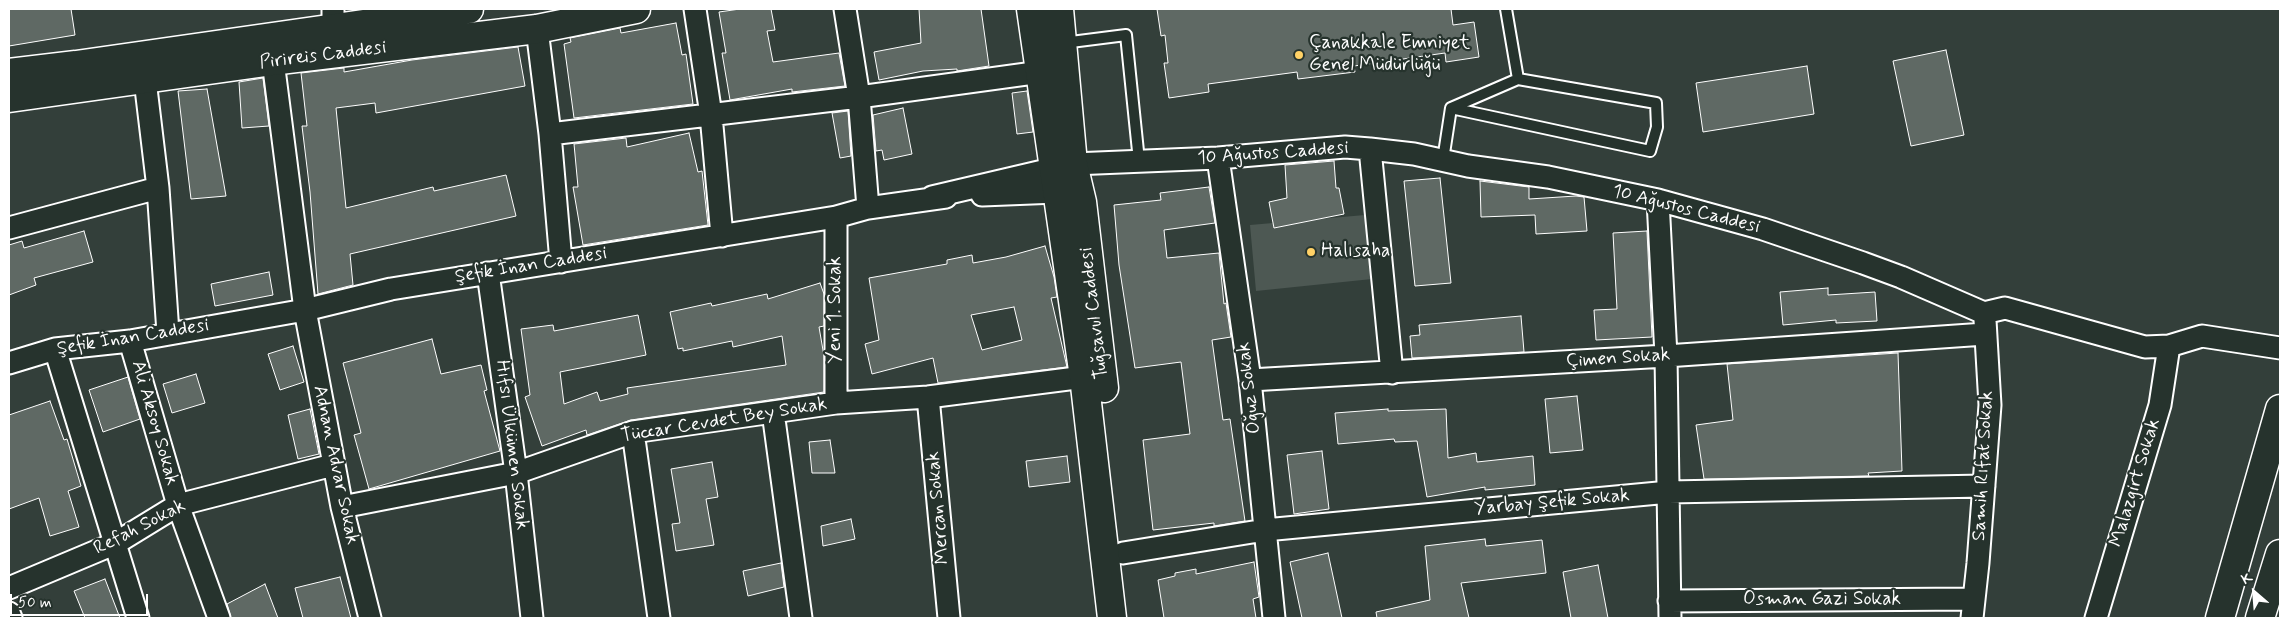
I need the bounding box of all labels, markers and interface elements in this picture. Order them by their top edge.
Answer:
place label: Çanakkale Emniyet Genel Müdürlüğü [1309,33,1470,77]
street label: Pirireis Caddesi [258,37,388,75]
marker: Çanakkale Emniyet Genel Müdürlüğü [1293,49,1305,61]
street label: 10 Ağustos Caddesi [1197,137,1349,171]
street label: 10 Ağustos Caddesi [1610,181,1762,239]
place label: Halısaha [1321,241,1390,263]
street label: Şefik İnan Caddesi [453,243,609,289]
street label: Tuğsavul Caddesi [1076,246,1114,380]
marker: Halısaha [1305,246,1317,258]
street label: Yeni 1. Sokak [825,256,847,364]
street label: Şefik İnan Caddesi [55,315,211,361]
street label: Oğuz Sokak [1233,341,1267,435]
street label: Çimen Sokak [1565,344,1671,374]
street label: Ali Aksoy Sokak [125,358,183,488]
street label: Hıfsı Ülkümen Sokak [489,359,533,531]
street label: Adnan Advar Sokak [307,383,363,547]
street label: Samih Rıfat Sokak [1969,390,1999,542]
street label: Tüccar Cevdet Bey Sokak [619,393,829,449]
street label: Malazgirt Sokak [2106,416,2166,550]
street label: Mercan Sokak [923,451,955,565]
street label: Yarbay Şefik Sokak [1474,485,1630,521]
street label: Refah Sokak [90,495,190,561]
north arrow [2229,567,2279,617]
text: K [2239,568,2256,589]
scale bar [12,584,150,616]
street label: Osman Gazi Sokak [1743,589,1901,611]
text: 50 m [18,593,52,613]

